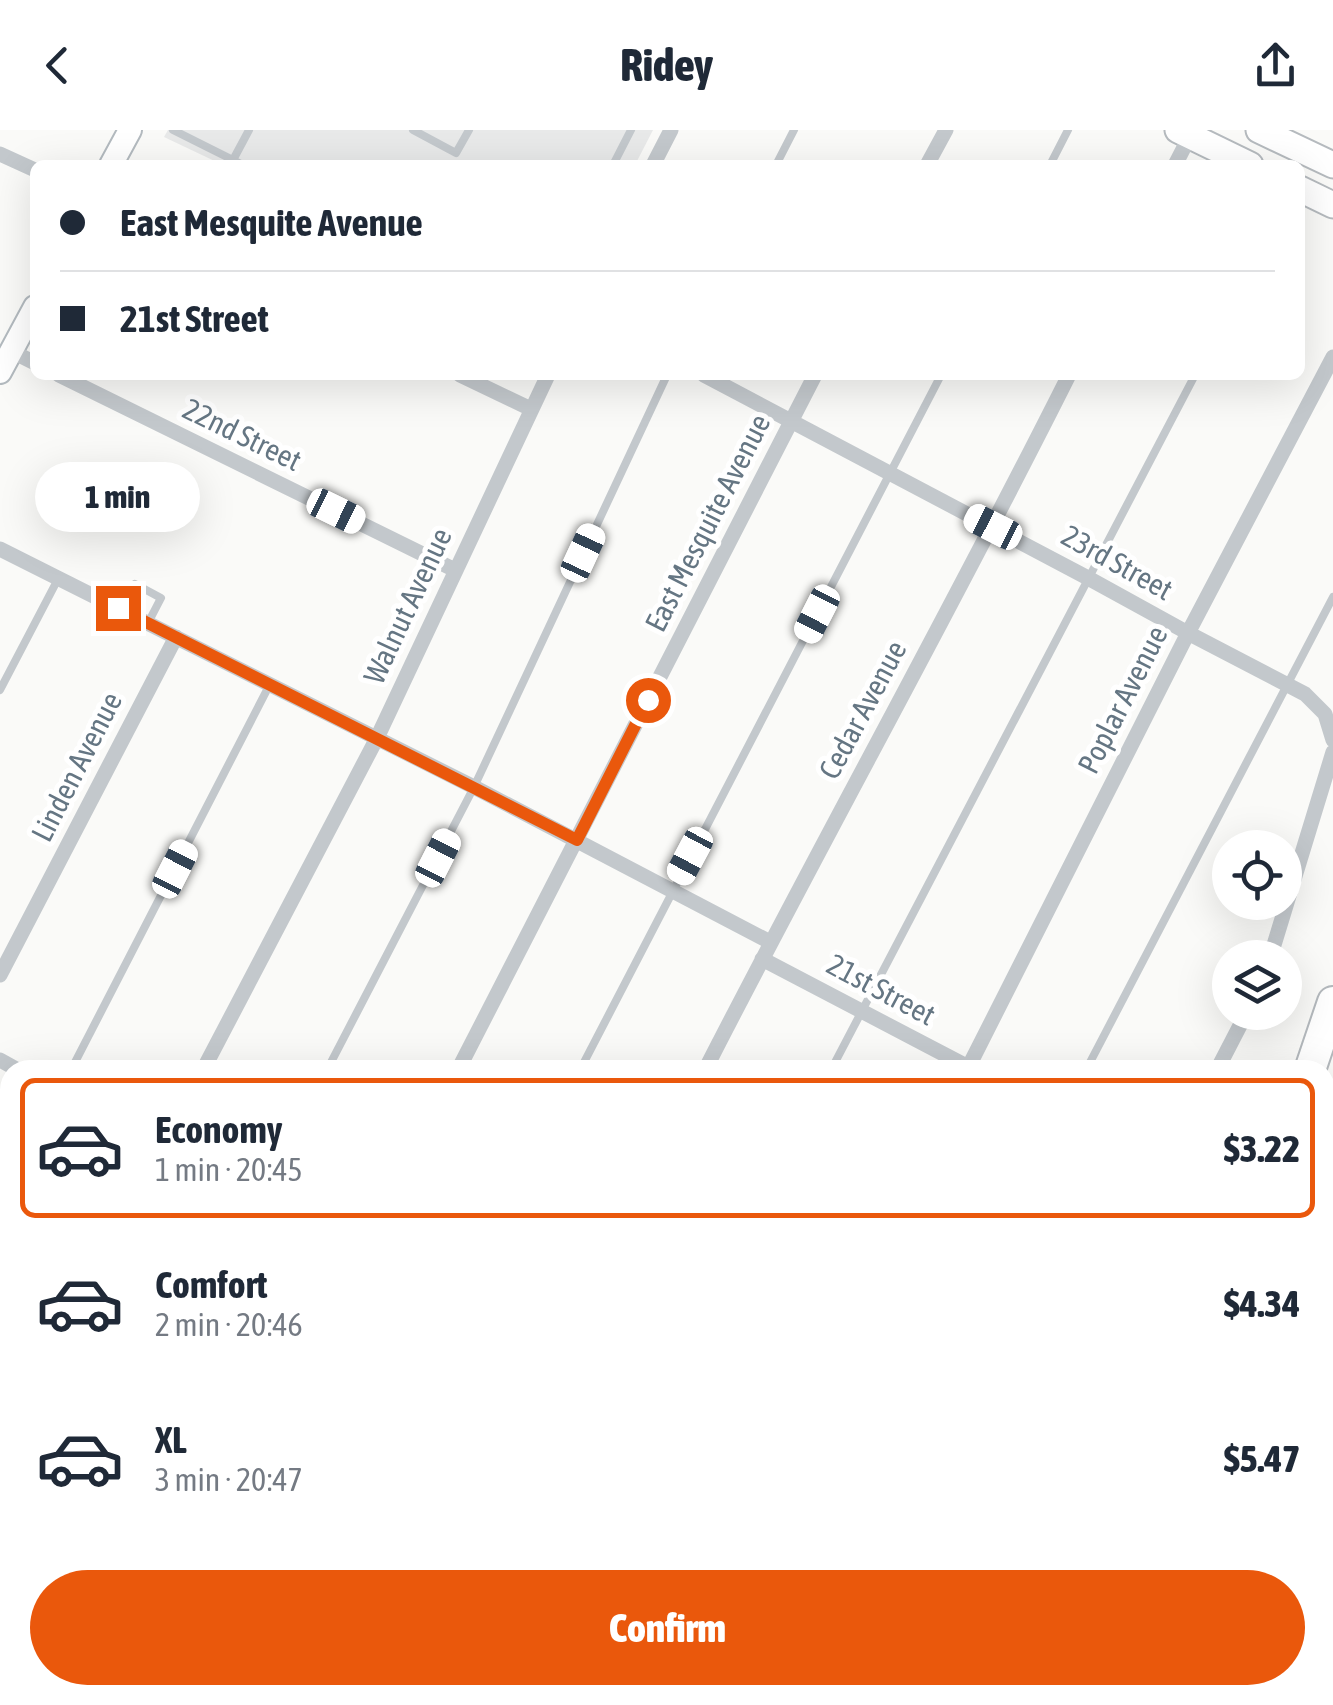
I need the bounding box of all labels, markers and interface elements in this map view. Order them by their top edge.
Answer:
icon: back [30,38,85,93]
icon: share [1248,38,1303,93]
text: Ridey [620,39,713,91]
text: East Mesquite Avenue [120,201,423,244]
text: 21st Street [120,297,269,340]
street label: 22nd Street [178,391,307,477]
street label: East Mesquite Avenue [638,408,777,637]
callout: 1 min [36,463,200,533]
text: 1 min [85,478,150,515]
car [302,484,370,538]
car [959,500,1027,554]
street label: 23rd Street [1056,518,1179,606]
car [557,519,609,587]
street label: Walnut Avenue [356,522,458,689]
car [790,580,844,648]
route end [96,586,141,631]
street label: Poplar Avenue [1071,620,1174,779]
street label: Cedar Avenue [812,635,913,784]
route start [626,678,671,723]
street label: Linden Avenue [24,686,128,847]
car [663,822,717,890]
car [411,824,465,892]
map controls [1212,830,1302,1030]
button: locate [1212,830,1302,920]
car [148,835,202,903]
button: layers [1212,940,1302,1030]
street label: 21st Street [822,947,941,1032]
icon: car [35,1103,125,1193]
text: Economy [155,1108,282,1151]
text: $3.22 [1224,1127,1300,1170]
text: 1 min · 20:45 [155,1151,302,1188]
icon: car [35,1258,125,1348]
text: Comfort [155,1263,267,1306]
text: $4.34 [1224,1282,1300,1325]
text: 2 min · 20:46 [155,1306,302,1343]
icon: car [35,1413,125,1503]
text: XL [155,1418,187,1461]
text: $5.47 [1224,1437,1300,1480]
text: 3 min · 20:47 [155,1461,302,1498]
button: Confirm [30,1570,1305,1685]

